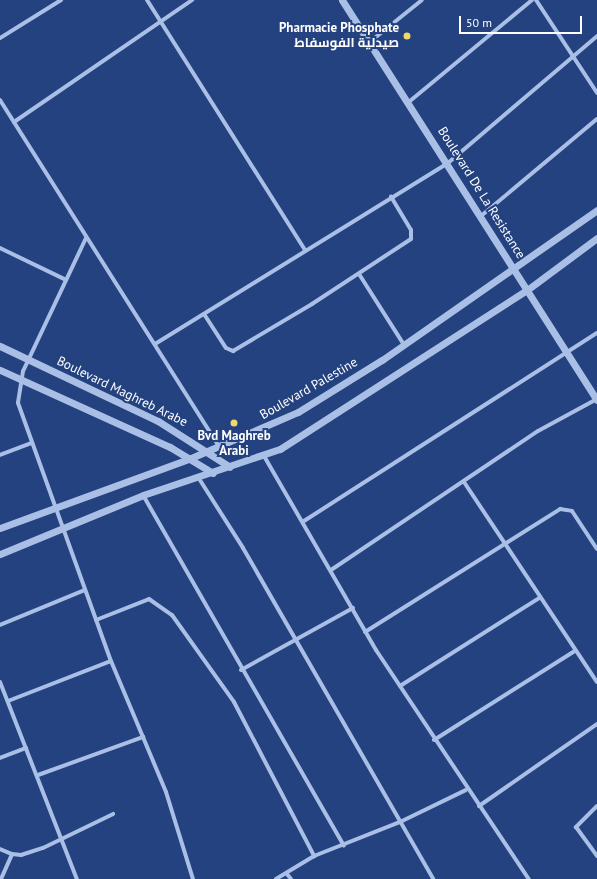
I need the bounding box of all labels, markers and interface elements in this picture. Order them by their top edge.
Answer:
scale bar [461,8,584,34]
text: 50 m [466,15,492,30]
place label: Pharmacie Phosphate صيدلية الفوسفاط [279,21,399,52]
marker: Pharmacie Phosphate صيدلية الفوسفاط [402,31,412,41]
street label: Boulevard De La Resistance [434,124,528,262]
street label: Boulevard Maghreb Arabe [54,353,190,431]
street label: Boulevard Palestine [257,355,361,423]
marker: Bvd Maghreb Arabi [229,418,239,428]
place label: Bvd Maghreb Arabi [197,429,271,460]

